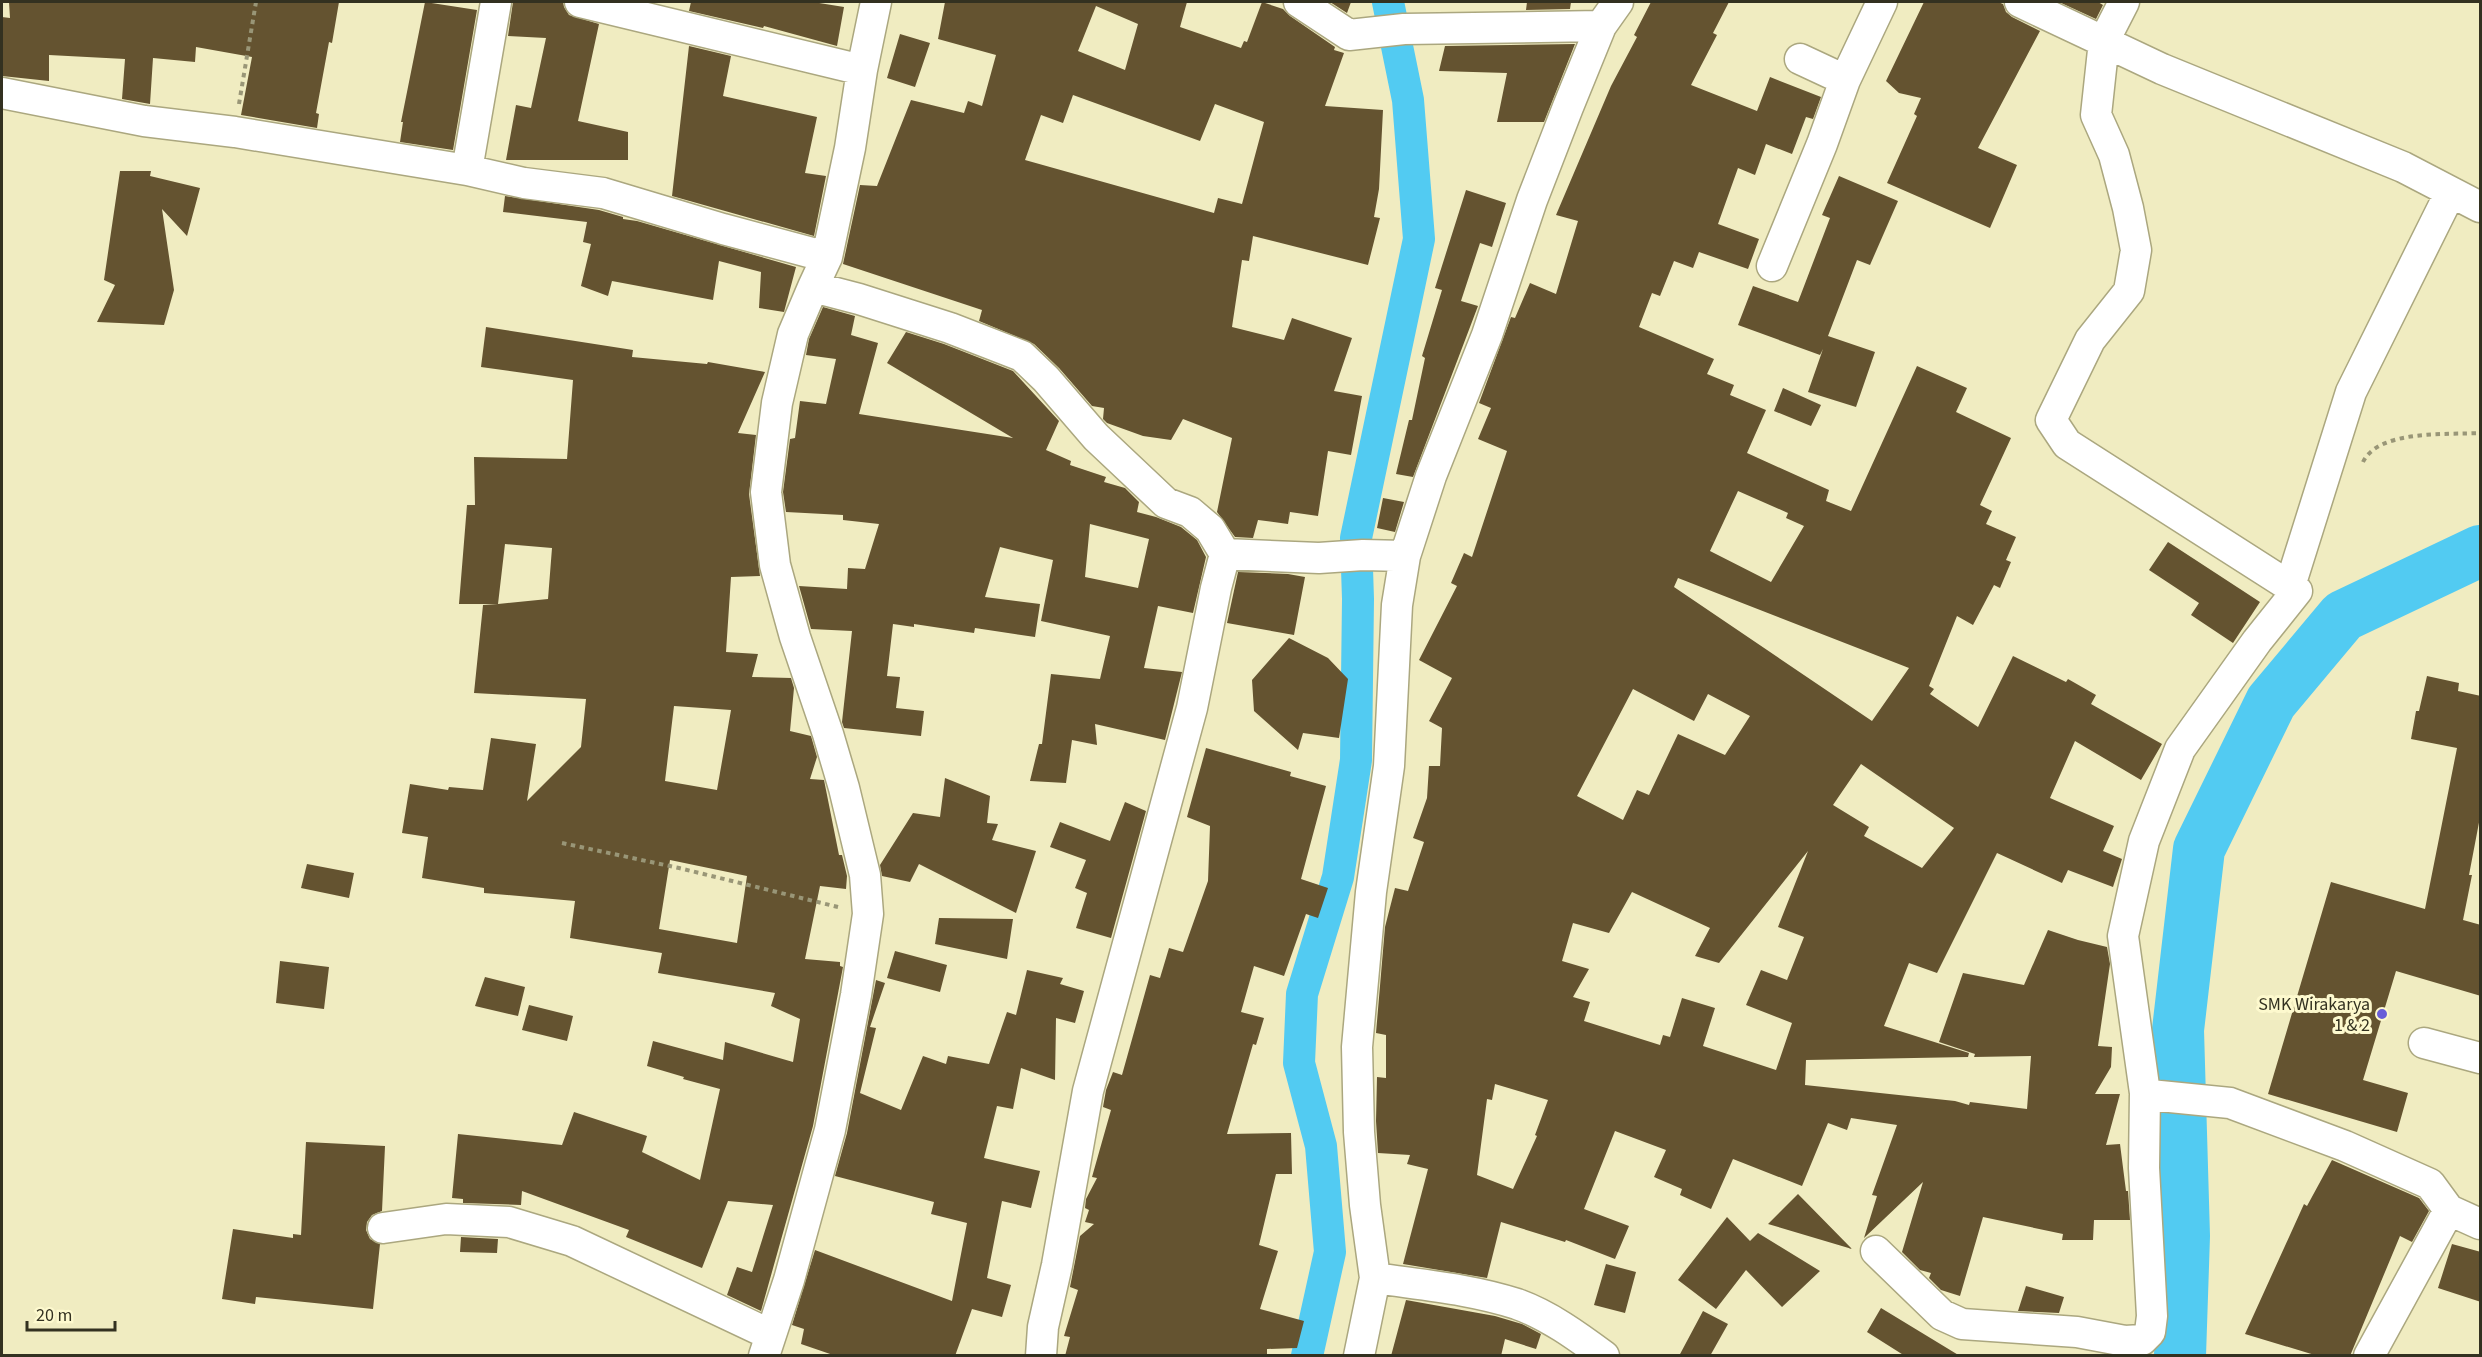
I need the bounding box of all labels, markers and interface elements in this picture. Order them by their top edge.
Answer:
place label: SMK Wirakarya 1 & 2 [2258,992,2370,1038]
marker: SMK Wirakarya 1 & 2 [2375,1007,2389,1021]
scale bar [27,1294,116,1332]
text: 20 m [36,1303,72,1328]

